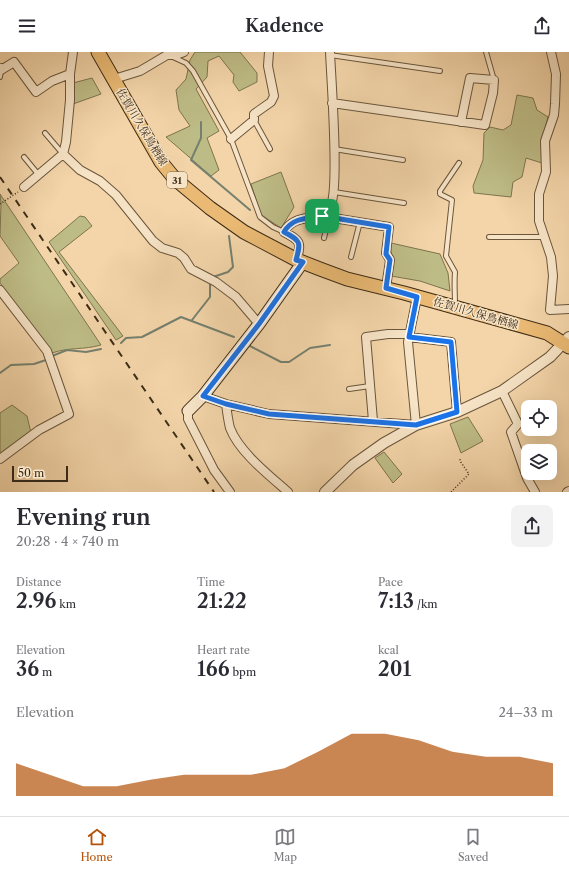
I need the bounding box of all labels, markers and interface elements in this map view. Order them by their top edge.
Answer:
icon: menu [16,15,38,37]
text: Kadence [245,15,324,37]
icon: share [531,15,553,37]
street label: 佐賀川久保鳥栖線 [113,86,171,168]
road number: 31 [167,172,187,188]
pin [305,199,339,233]
icon: arrive [311,205,333,227]
street label: 佐賀川久保鳥栖線 [432,294,520,332]
map controls [521,400,557,480]
button: locate [521,400,557,436]
button: layers [521,444,557,480]
scale bar [12,464,68,483]
text: 50 m [18,466,44,480]
text: Evening run [16,504,151,531]
button: share [511,505,553,547]
text: 20:28 · 4 × 740 m [16,533,119,549]
text: Distance [16,575,62,589]
text: Time [197,575,225,589]
text: Pace [378,575,403,589]
text: 2.96 [16,589,56,613]
text: 21:22 [197,589,247,613]
text: 7:13 [378,589,414,613]
text: km [56,597,76,611]
text: /km [414,597,438,611]
text: Elevation [16,643,65,657]
text: Heart rate [197,643,250,657]
text: kcal [378,643,399,657]
text: 36 [16,657,39,681]
text: 166 [197,657,230,681]
text: 201 [378,657,411,681]
text: m [39,665,52,679]
text: bpm [230,665,256,679]
text: Elevation [16,704,74,720]
text: 24–33 m [498,704,553,720]
tab: Home [80,826,113,864]
tab: Map [274,826,297,864]
tab: Saved [458,826,489,864]

